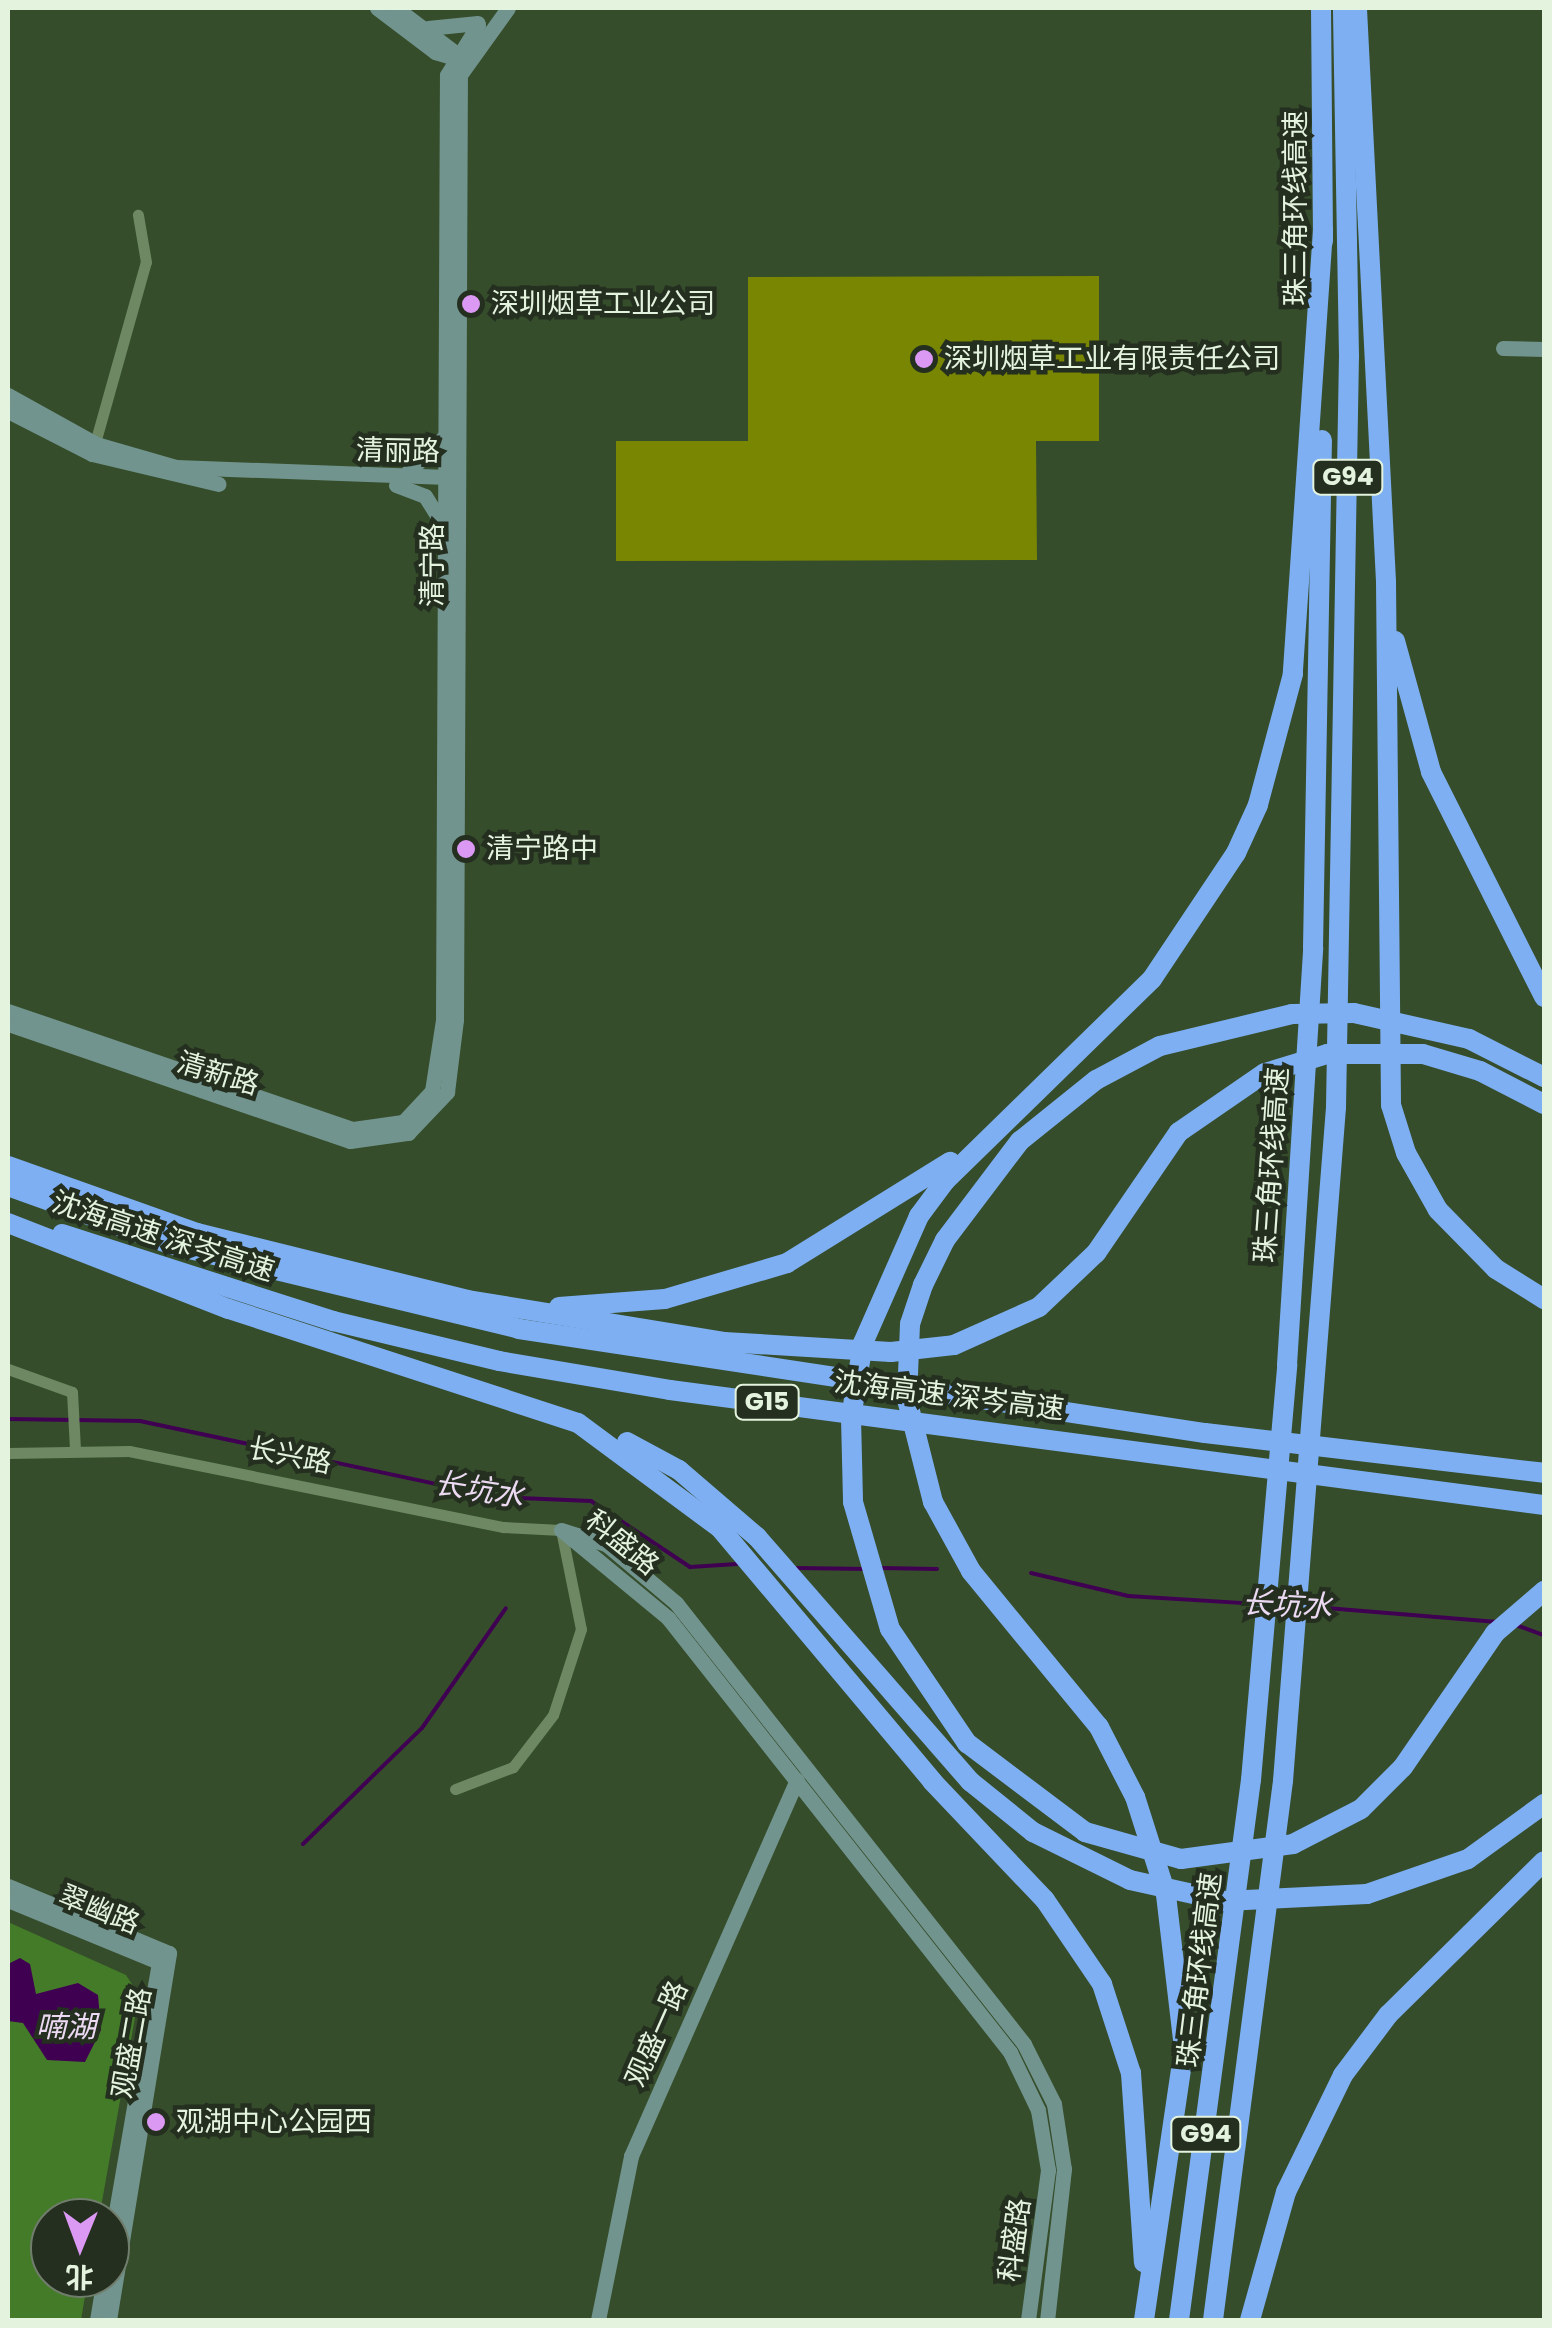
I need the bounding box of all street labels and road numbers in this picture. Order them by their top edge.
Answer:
street label: 珠三角环线高速 [1279,110,1313,306]
street label: 清丽路 [356,433,440,469]
road number: G94 [1310,457,1386,497]
street label: 清宁路 [416,523,450,607]
street label: 清新路 [173,1046,263,1102]
street label: 珠三角环线高速 [1248,1066,1296,1264]
street label: 沈海高速 深岑高速 [48,1185,278,1289]
street label: 沈海高速 深岑高速 [832,1365,1066,1427]
road number: G15 [734,1382,800,1422]
street label: 长兴路 [246,1431,334,1481]
street label: 科盛路 [579,1504,665,1582]
street label: 珠三角环线高速 [1171,1871,1229,2069]
street label: 翠幽路 [54,1879,144,1941]
street label: 观盛一路 [619,1976,695,2092]
street label: 观盛二路 [106,1985,158,2101]
road number: G94 [1168,2114,1244,2154]
street label: 科盛路 [993,2196,1037,2284]

